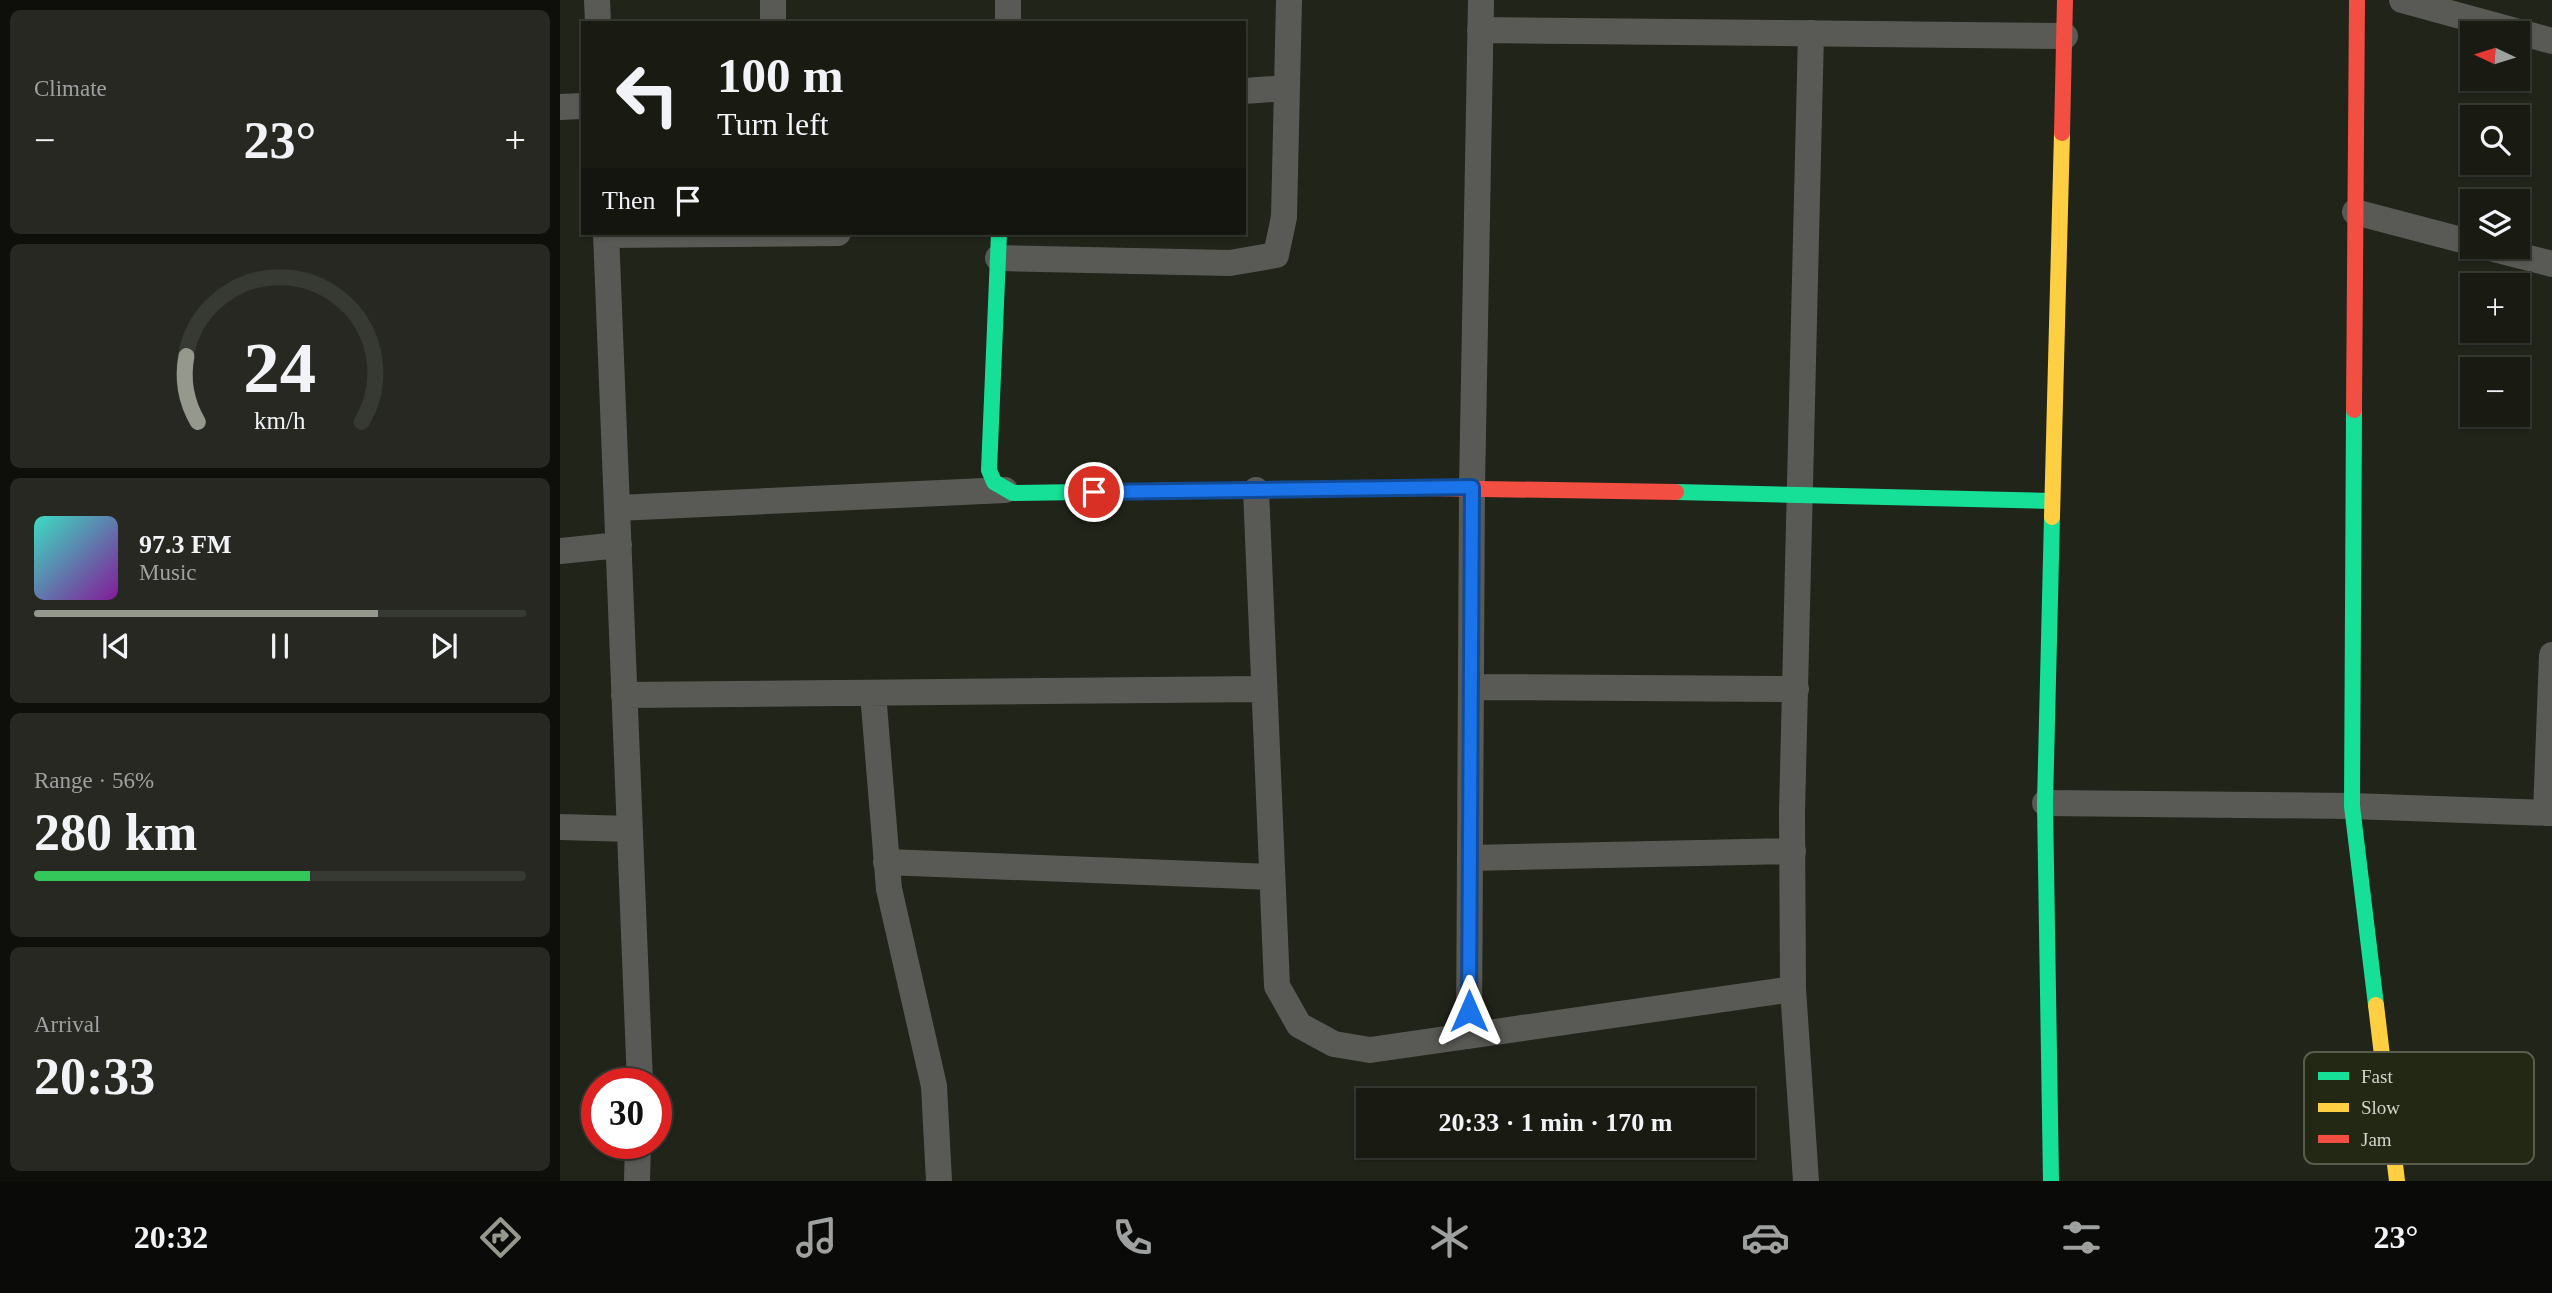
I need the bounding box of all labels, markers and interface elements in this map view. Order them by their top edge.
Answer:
north arrow [2460,21,2530,91]
map controls [2460,21,2530,427]
text: 100 m [717,48,844,103]
icon: left [602,49,693,140]
text: Climate [34,76,107,101]
button: search [2460,105,2530,175]
text: Turn left [717,106,829,142]
text: 23° [244,112,316,169]
text: − [34,119,55,161]
text: + [505,119,526,161]
icon: arrive [669,182,707,220]
text: Then [602,186,655,215]
button: layers [2460,189,2530,259]
button: + [2460,273,2530,343]
text: 24 [244,328,316,409]
button: − [2460,357,2530,427]
text: km/h [254,407,306,434]
pin [1064,462,1124,522]
icon: arrive [1075,473,1113,511]
text: 97.3 FM [139,530,231,559]
text: Music [139,560,197,585]
icon: previous [97,627,135,665]
icon: pause [261,627,299,665]
icon: next [425,627,463,665]
text: Range · 56% [34,768,154,793]
text: 280 km [34,804,197,861]
position arrow [1432,974,1506,1048]
text: Arrival [34,1012,100,1037]
text: 20:33 [34,1048,155,1105]
legend [2304,1052,2534,1164]
text: Fast [2361,1066,2393,1087]
speed limit sign: 30 [581,1068,672,1159]
text: Slow [2361,1097,2400,1118]
text: 20:33 · 1 min · 170 m [1439,1108,1673,1137]
text: Jam [2361,1129,2392,1150]
icon: directions [476,1213,525,1262]
icon: music [792,1213,841,1262]
icon: phone [1108,1213,1157,1262]
icon: climate [1425,1213,1474,1262]
icon: car [1741,1213,1790,1262]
icon: filters [2057,1213,2106,1262]
text: 20:32 [134,1219,208,1255]
text: 23° [2374,1219,2418,1255]

